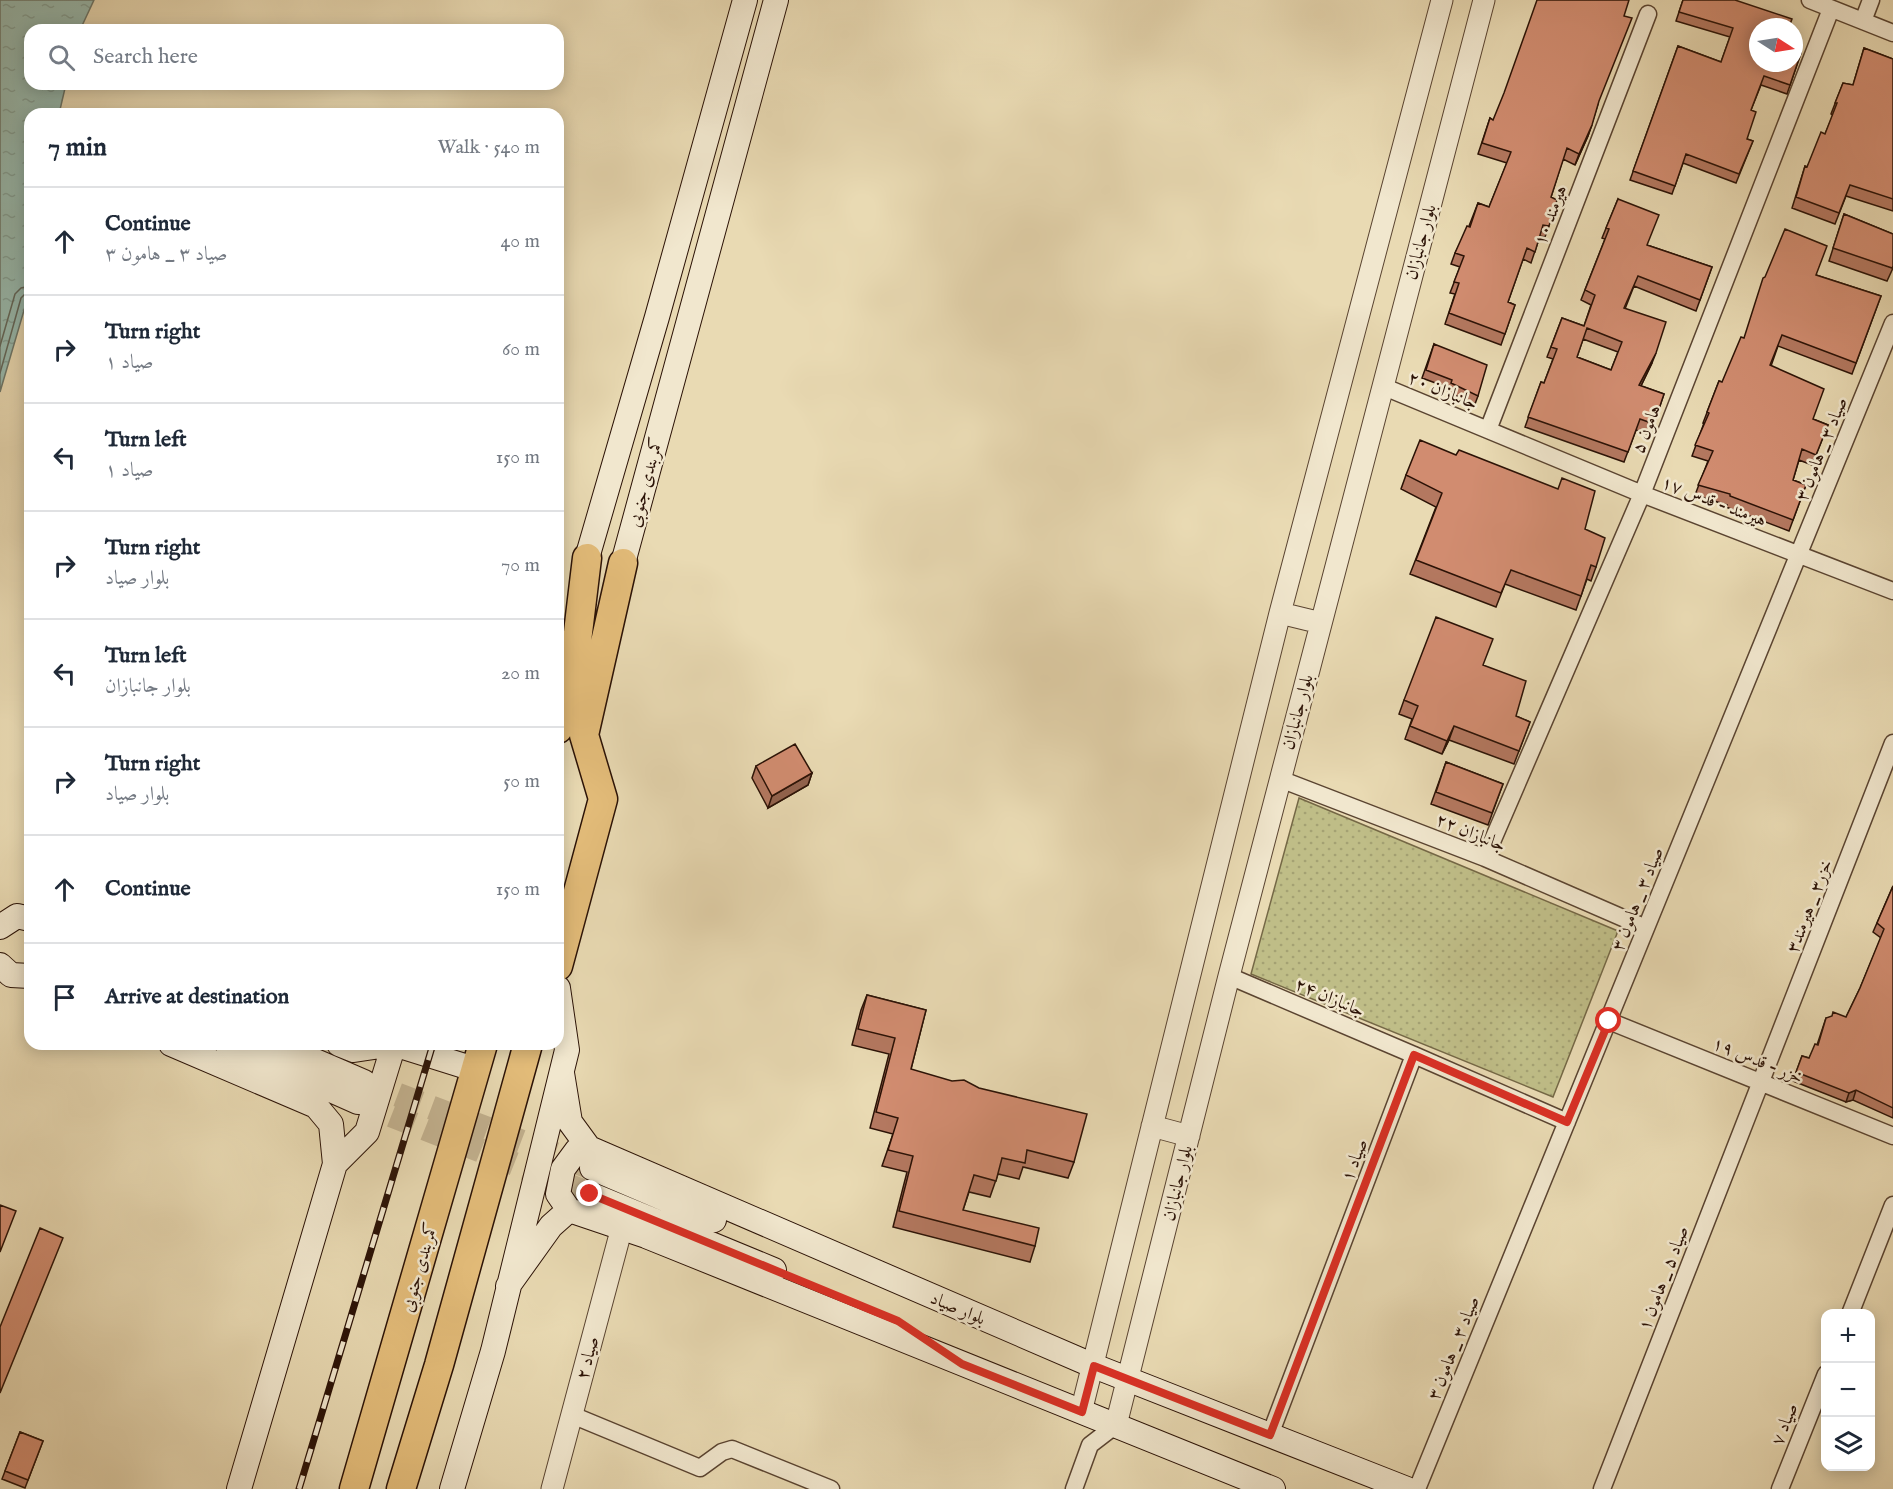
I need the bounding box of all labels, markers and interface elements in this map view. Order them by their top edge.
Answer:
north arrow [1749,18,1803,72]
search box [24,24,564,90]
icon: search [45,41,78,74]
text: Search here [93,43,198,71]
text: 7 min [48,131,107,164]
text: Walk · 540 m [438,135,540,160]
street label: هیرمند ۱۰ [1529,182,1573,249]
street label: بلوار جانبازان [1400,202,1443,283]
text: Continue [105,210,191,238]
icon: ahead [48,225,81,258]
text: 40 m [501,229,540,254]
text: صیاد ۳ _ هامون ۳ [105,242,227,267]
text: Turn right [105,318,200,346]
icon: right [48,333,81,366]
text: 60 m [502,337,540,362]
text: صیاد ۱ [105,350,154,375]
street label: جانبازان ۲۰ [1404,367,1481,416]
street label: صیاد ۳ _ هامون ۳ [1791,394,1854,505]
street label: هامون ۵ [1628,402,1667,457]
text: Turn left [105,426,187,454]
street label: کمربندی جنوبی [623,435,669,530]
icon: left [48,441,81,474]
text: 150 m [496,445,540,470]
text: صیاد ۱ [105,458,154,483]
street label: هیرمند - قدس ۱۷ [1658,472,1769,533]
text: Turn right [105,534,200,562]
icon: right [48,549,81,582]
text: 70 m [501,553,540,578]
text: بلوار صیاد [105,566,169,591]
text: Turn left [105,642,187,670]
icon: left [48,657,81,690]
text: 20 m [501,661,540,686]
street label: بلوار جانبازان [1277,672,1320,753]
text: بلوار جانبازان [105,674,191,699]
text: Turn right [105,750,200,778]
icon: right [48,765,81,798]
text: 50 m [503,769,540,794]
text: بلوار صیاد [105,782,169,807]
street label: جانبازان ۲۲ [1432,809,1509,858]
street label: صیاد ۳ _ هامون ۳ [1607,844,1670,955]
street label: خزر۳ _ هیرمند۳ [1782,857,1839,957]
icon: ahead [48,873,81,906]
text: Continue [105,875,191,903]
text: 150 m [496,877,540,902]
street label: جانبازان ۲۴ [1291,973,1368,1023]
icon: arrive [48,981,81,1014]
text: Arrive at destination [105,983,289,1011]
route start [1595,1007,1621,1033]
street label: خزر - قدس ۱۹ [1709,1033,1806,1090]
street label: صیاد ۱ [1337,1136,1374,1185]
street label: بلوار جانبازان [1158,1143,1199,1224]
route end [576,1180,602,1206]
street label: کمربندی جنوبی [397,1220,444,1315]
street label: صیاد ۵ _ هامون ۱ [1634,1223,1695,1334]
street label: بلوار صیاد [926,1287,989,1331]
street label: صیاد ۳ _ هامون ۳ [1423,1293,1486,1404]
map controls [1821,1309,1875,1471]
button: + [1821,1309,1875,1363]
street label: صیاد ۲ [572,1334,605,1382]
button: − [1821,1363,1875,1417]
street label: صیاد ۷ [1767,1400,1804,1449]
button: layers [1821,1417,1875,1471]

